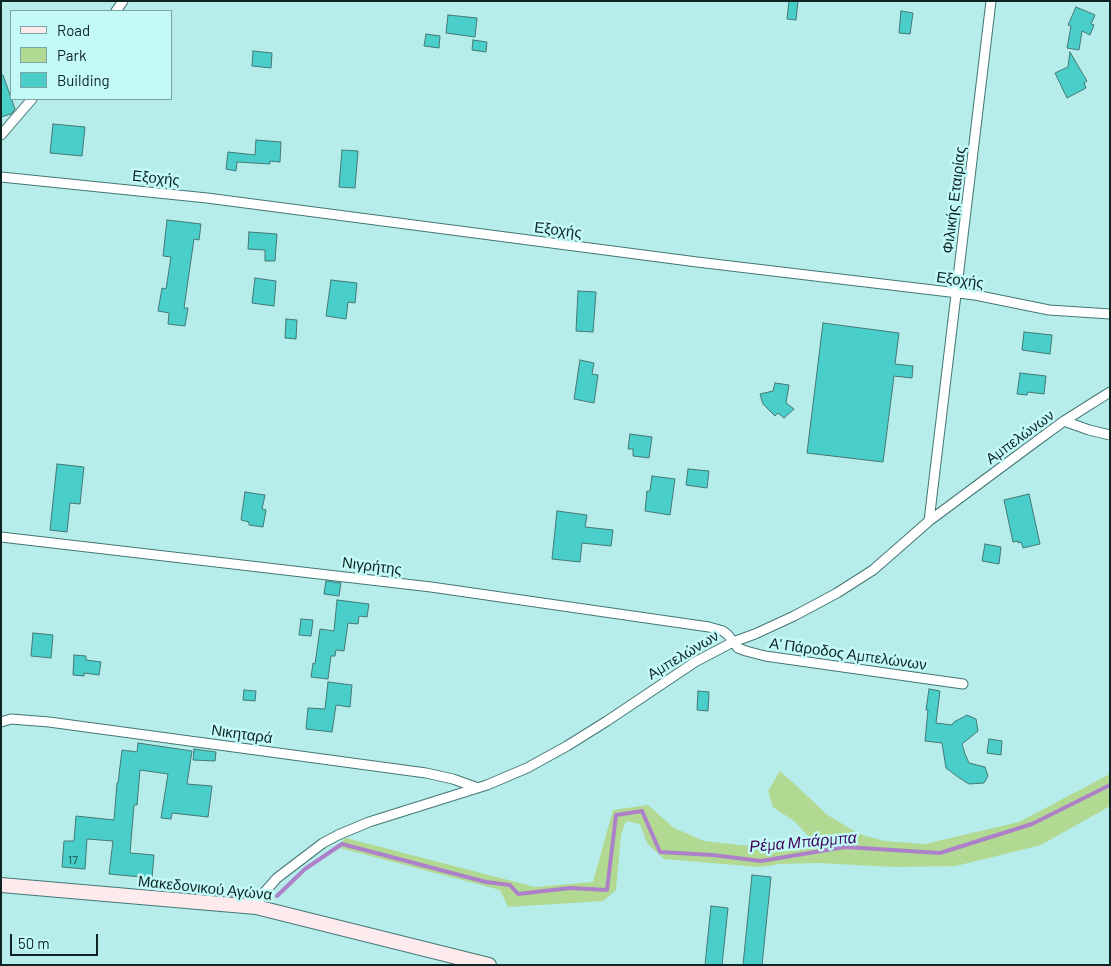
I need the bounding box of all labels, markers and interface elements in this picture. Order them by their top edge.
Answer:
legend [10,10,172,100]
text: Road [57,21,90,39]
text: Park [57,46,86,64]
text: Building [57,71,110,89]
street label: Φιλικής Εταιρίας [939,145,969,255]
street label: Εξοχής [131,167,181,189]
street label: Εξοχής [533,218,583,242]
street label: Εξοχής [935,268,985,292]
street label: Αμπελώνων [982,406,1058,468]
street label: Νιγρήτης [341,553,403,579]
street label: Αμπελώνων [644,627,722,683]
street label: Α' Πάροδος Αμπελώνων [768,634,928,674]
street label: Νικηταρά [210,721,274,747]
water label: Ρέμα Μπάρμπα [749,828,857,856]
house number: 17 [68,853,78,867]
street label: Μακεδονικού Αγώνα [137,872,273,904]
scale bar [12,924,100,956]
text: 50 m [18,934,50,952]

